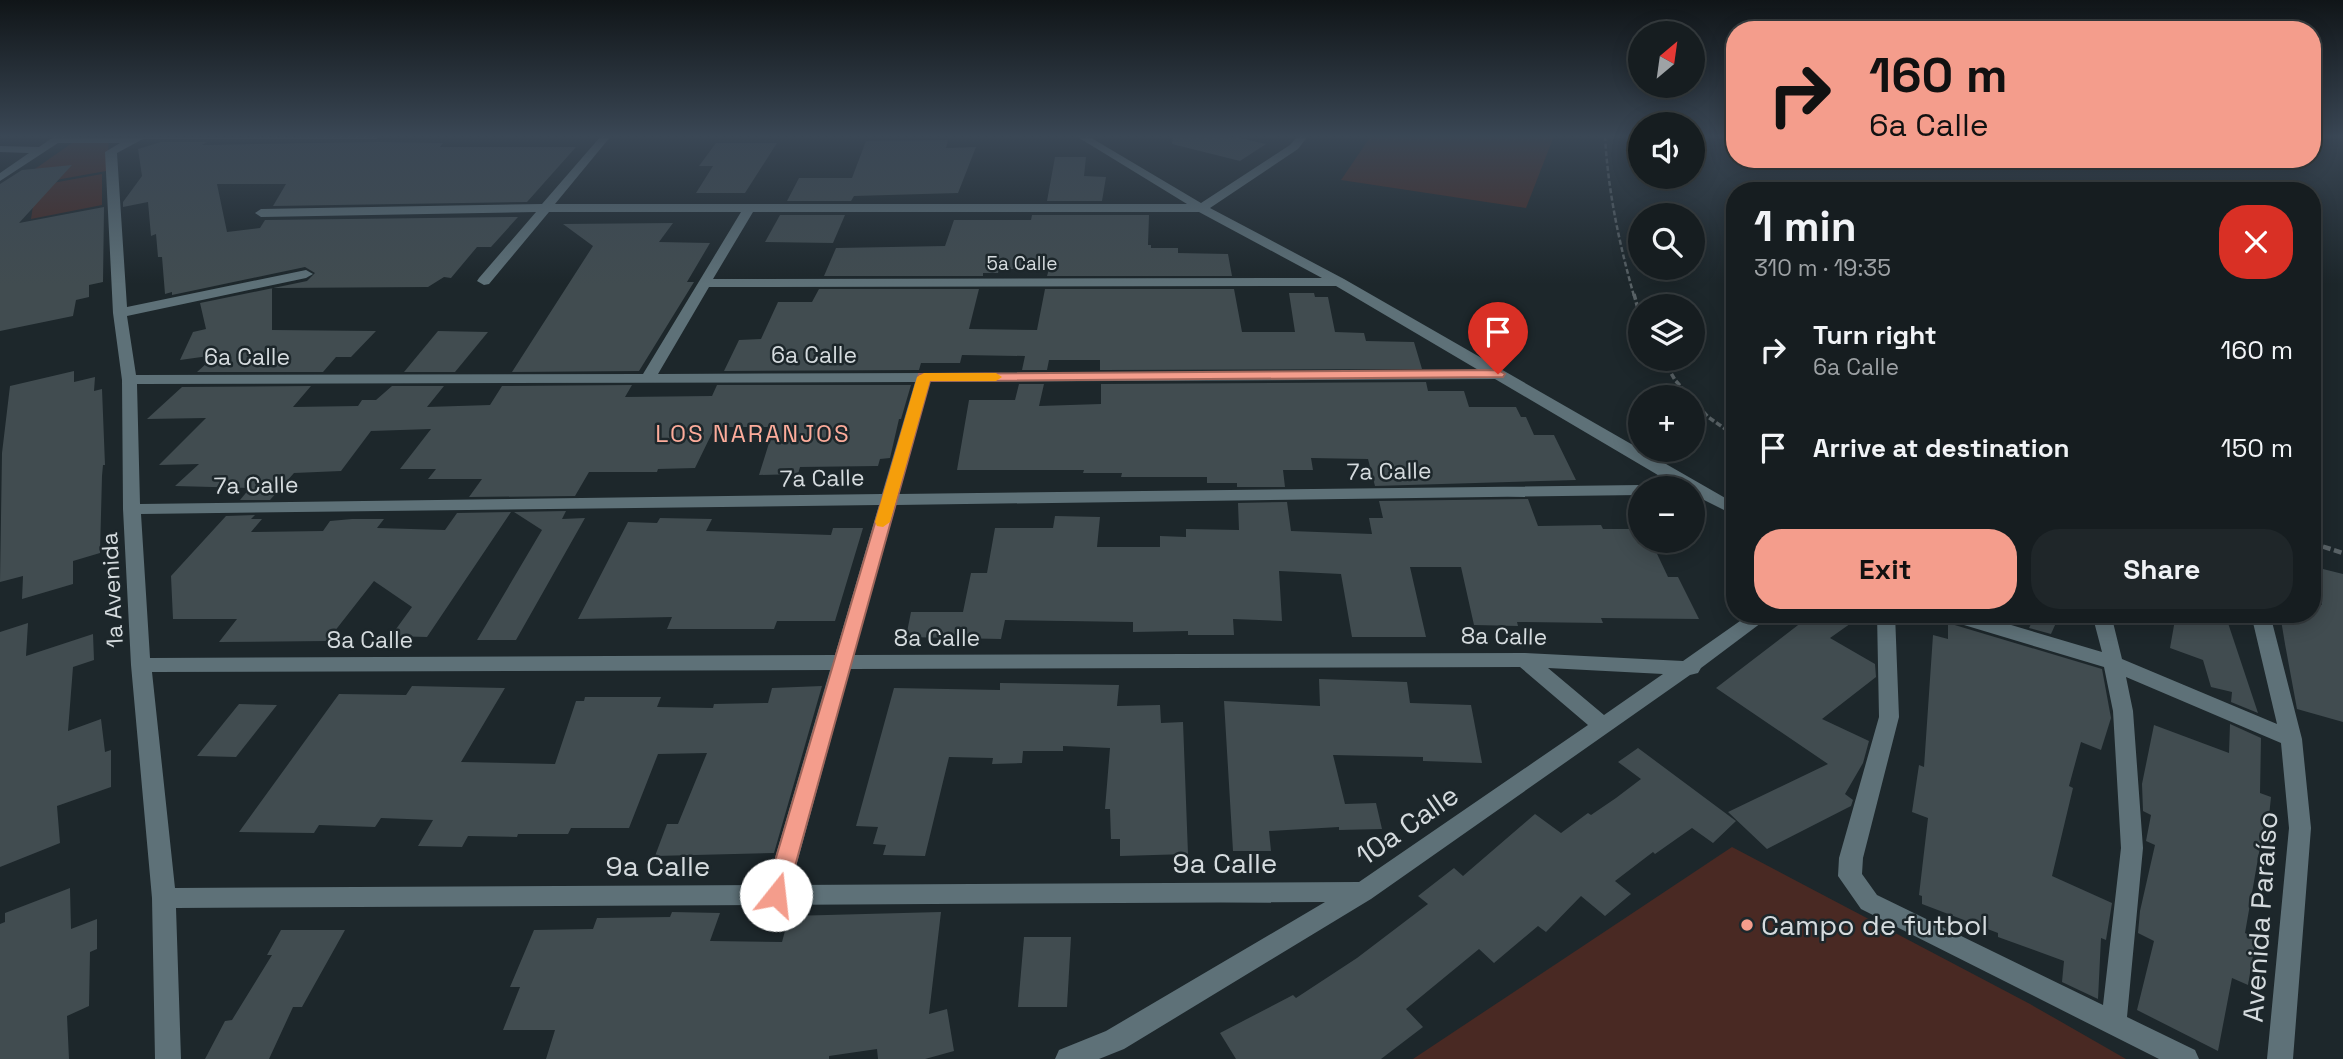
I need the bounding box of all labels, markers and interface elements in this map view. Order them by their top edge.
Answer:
north arrow [1628,21,1704,98]
map controls [1628,21,1705,553]
text: 160 m [1869,44,2007,106]
icon: right [1754,49,1845,140]
text: 6a Calle [1869,105,1989,145]
button: sound [1628,112,1705,189]
text: 1 min [1754,200,1857,253]
button: search [1628,203,1705,280]
button: close [2219,205,2293,279]
street label: 5a Calle [987,251,1057,276]
text: 310 m · 19:35 [1754,253,1891,283]
button: layers [1628,294,1705,371]
pin [1468,302,1528,374]
icon: arrive [1479,313,1517,351]
text: Turn right [1813,318,1937,352]
icon: right [1754,331,1792,369]
text: 160 m [2221,333,2293,367]
street label: 6a Calle [771,340,857,370]
street label: 6a Calle [204,342,290,372]
text: 6a Calle [1813,352,1899,382]
button: + [1628,385,1705,462]
district label: LOS NARANJOS [655,418,851,449]
icon: arrive [1754,429,1792,467]
text: Arrive at destination [1813,431,2070,465]
text: 150 m [2221,431,2293,465]
street label: 7a Calle [1346,455,1432,487]
street label: 7a Calle [779,462,865,494]
street label: 7a Calle [213,469,299,501]
button: − [1628,476,1705,553]
button: Exit [1754,529,2017,609]
button: Share [2031,529,2293,609]
street label: 1a Avenida [94,531,130,649]
street label: 8a Calle [1461,620,1547,652]
street label: 8a Calle [894,623,980,653]
street label: 8a Calle [327,625,413,655]
street label: 10a Calle [1349,777,1465,873]
street label: Avenida Paraíso [2235,810,2285,1024]
street label: 9a Calle [1173,845,1277,881]
street label: 9a Calle [606,848,710,884]
position arrow [739,858,813,932]
place label: Campo de futbol [1761,907,1988,943]
marker: Campo de futbol [1739,917,1755,933]

